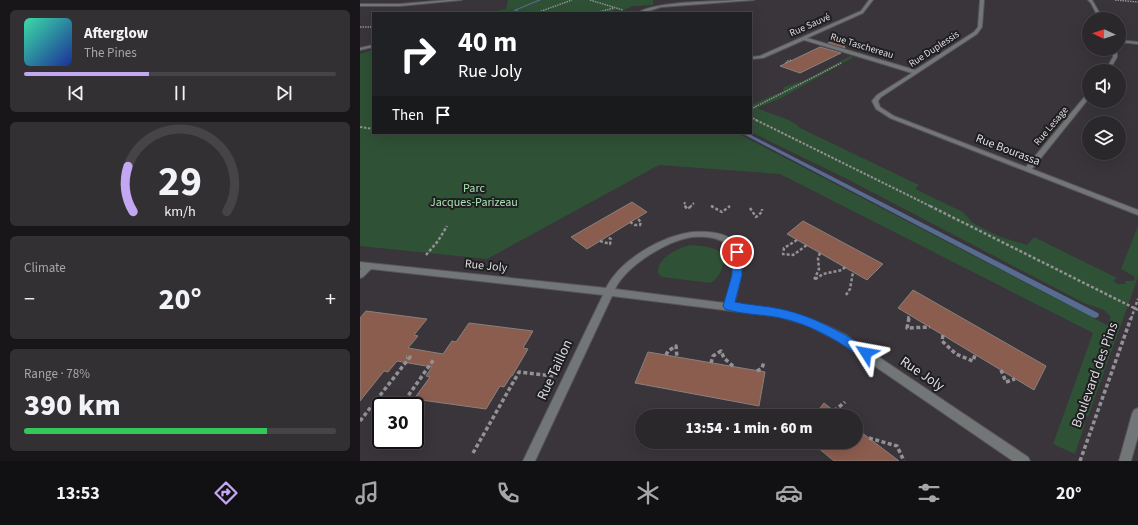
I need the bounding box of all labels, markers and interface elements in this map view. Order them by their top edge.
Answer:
street label: Rue Sauvé [787,10,833,40]
north arrow [1082,12,1126,56]
map controls [1082,12,1126,160]
text: 40 m [458,22,517,62]
text: Afterglow [84,23,148,44]
street label: Rue Duplessis [906,27,962,71]
icon: right [392,28,444,80]
street label: Rue Taschereau [829,30,895,62]
text: The Pines [84,44,137,62]
text: Rue Joly [458,59,522,84]
button: sound [1082,64,1126,108]
icon: previous [65,82,87,104]
icon: pause [169,82,191,104]
icon: next [273,82,295,104]
icon: arrive [432,104,454,126]
street label: Rue Lesage [1031,104,1071,148]
text: Then [392,105,424,126]
button: layers [1082,116,1126,160]
street label: Rue Bourassa [973,130,1043,170]
text: 29 [158,152,202,212]
park label: Parc Jacques-Parizeau [430,180,518,211]
text: km/h [164,201,196,222]
pin [720,235,754,269]
icon: arrive [726,241,748,263]
street label: Rue Joly [464,255,508,277]
text: Climate [24,259,66,277]
text: 20° [158,278,202,321]
text: − [24,283,35,315]
text: + [325,283,336,315]
street label: Boulevard des Pins [1067,319,1123,431]
position arrow [845,332,887,374]
street label: Rue Taillon [532,336,578,404]
street label: Rue Joly [896,352,949,396]
text: Range · 78% [24,365,90,383]
text: 390 km [24,384,121,427]
speed limit sign: 30 [372,397,424,449]
text: 13:54 · 1 min · 60 m [686,418,812,439]
icon: directions [212,479,240,507]
icon: music [353,479,381,507]
icon: phone [494,479,522,507]
icon: climate [634,479,662,507]
icon: car [775,479,803,507]
icon: filters [915,479,943,507]
text: 13:53 [56,481,100,506]
text: 20° [1056,481,1082,506]

